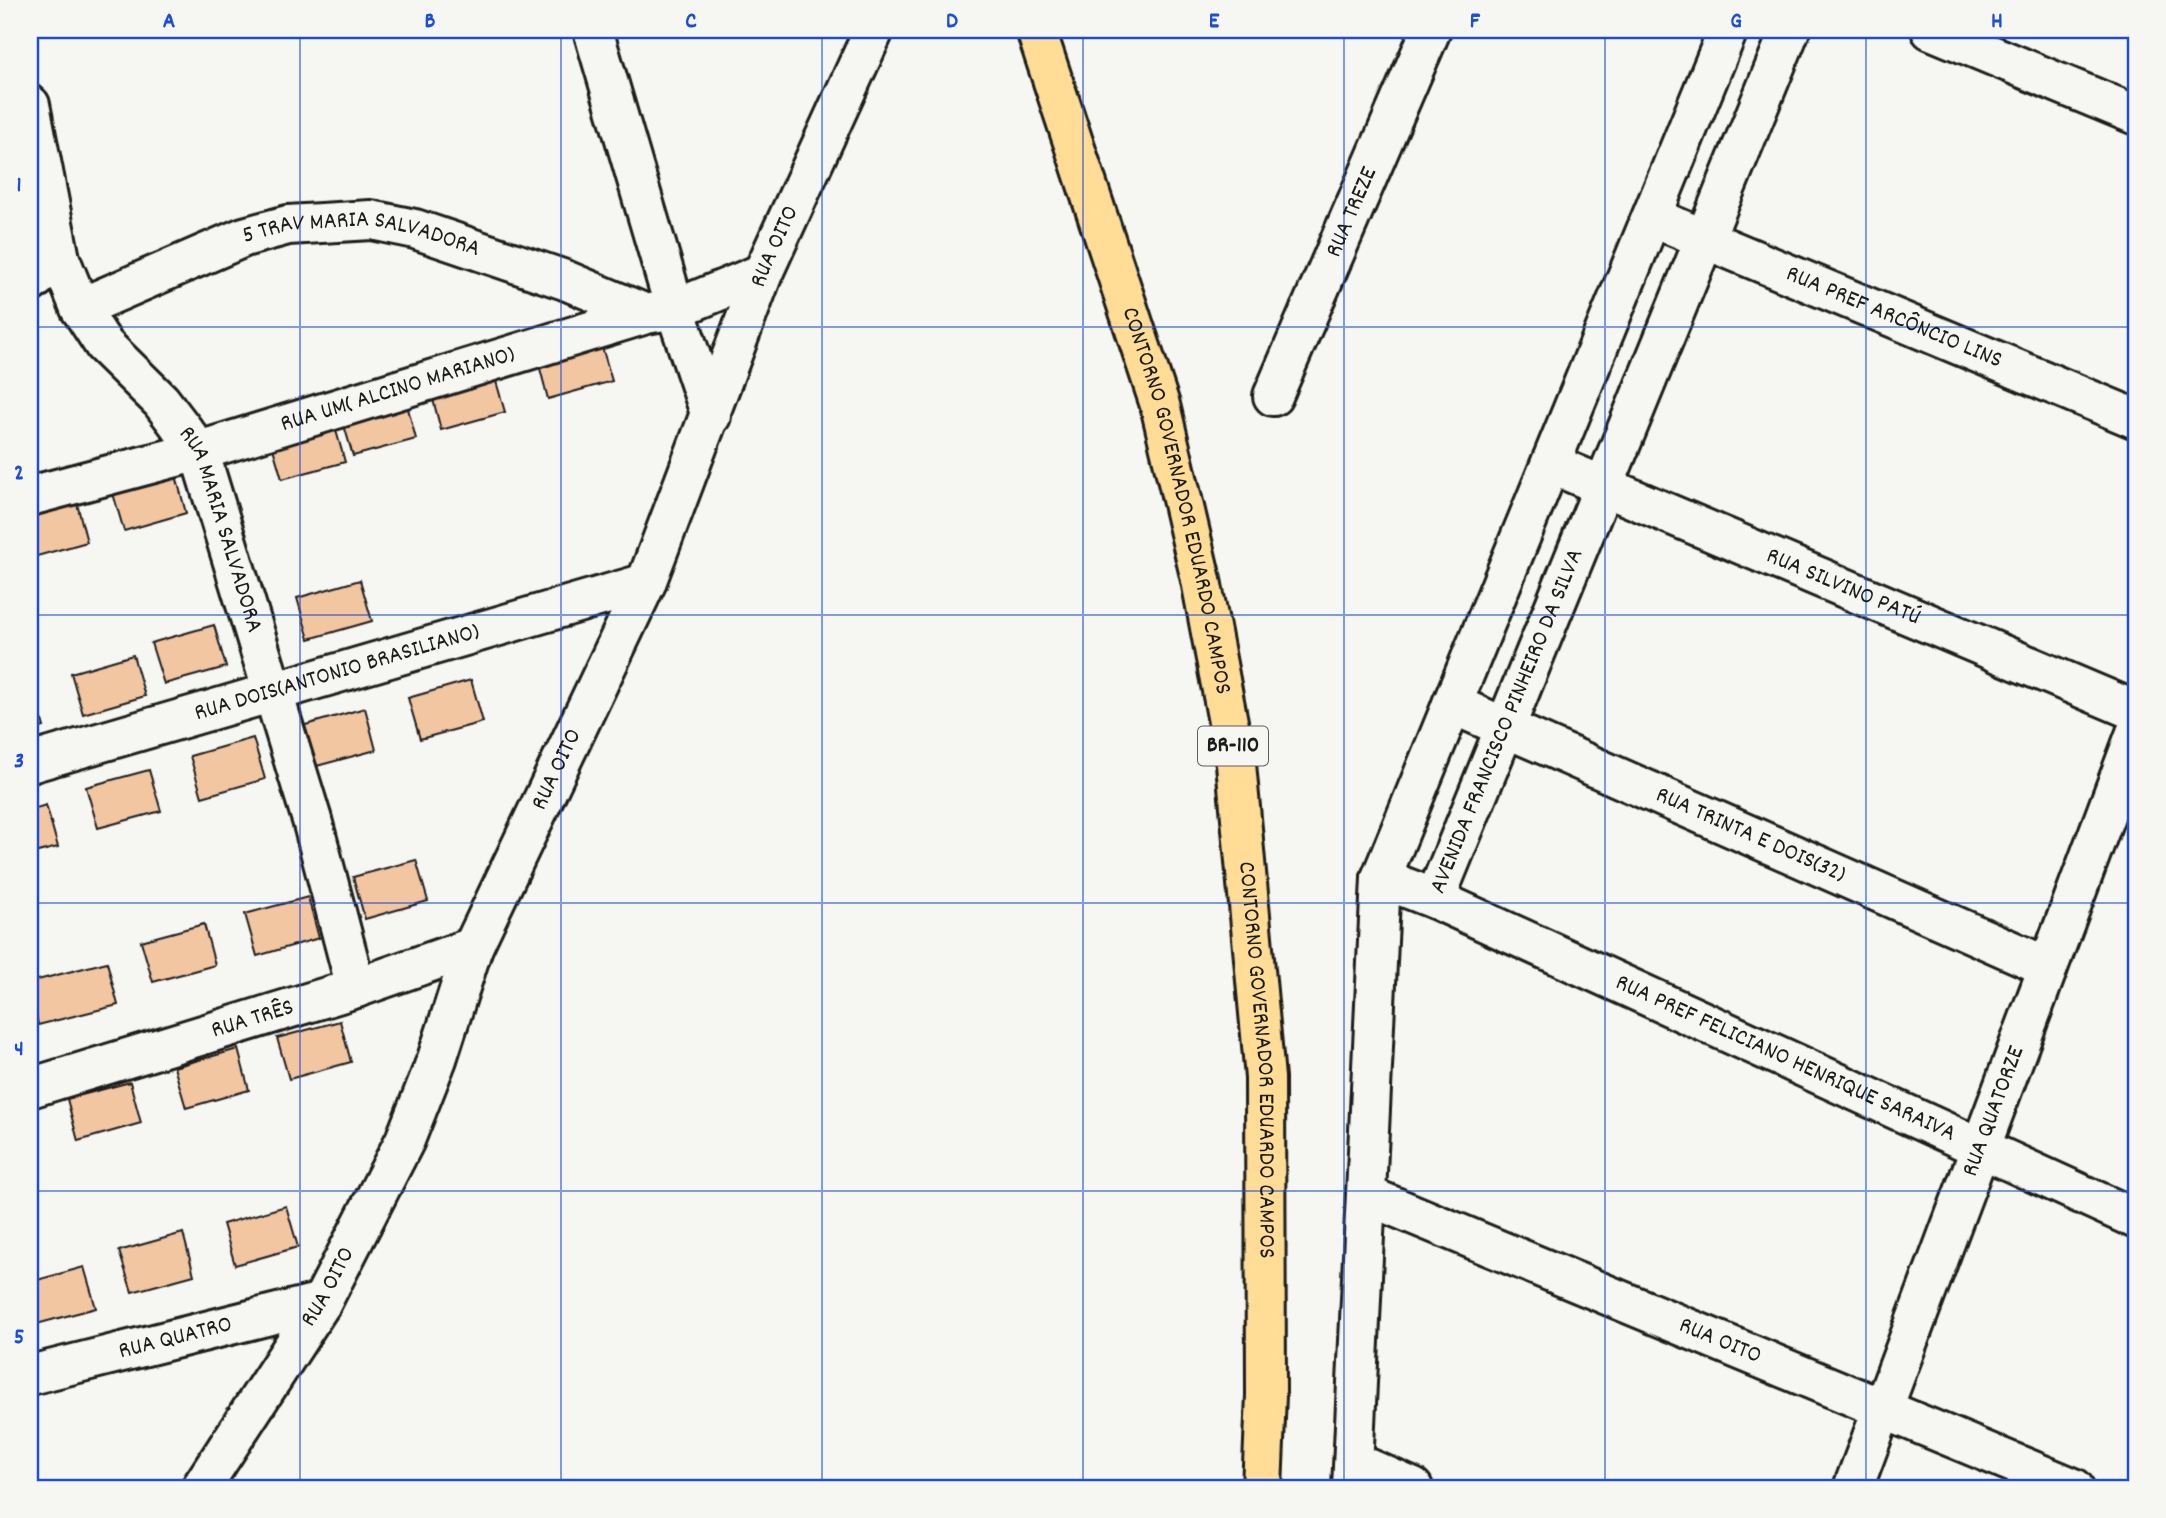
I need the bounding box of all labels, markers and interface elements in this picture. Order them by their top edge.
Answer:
text: A [163,6,175,39]
text: B [425,6,436,39]
text: C [685,6,697,39]
text: D [946,6,958,39]
text: E [1209,6,1220,39]
text: F [1470,6,1481,39]
text: G [1730,6,1742,39]
text: H [1991,6,2003,39]
street label: RUA TREZE [1318,162,1387,263]
text: 1 [16,170,22,203]
street label: RUA OITO [742,200,808,292]
street label: 5 TRAV MARIA SALVADORA [239,203,485,267]
street label: RUA PREF ARCÔNCIO LINS [1780,258,2007,378]
street label: CONTORNO GOVERNADOR EDUARDO CAMPOS [1112,303,1239,697]
street label: RUA UM( ALCINO MARIANO) [277,338,519,442]
street label: RUA MARIA SALVADORA [169,420,271,637]
text: 2 [14,458,24,491]
street label: RUA SILVINO PATÚ [1761,540,1925,635]
street label: AVENIDA FRANCISCO PINHEIRO DA SILVA [1422,544,1593,899]
street label: RUA DOIS(ANTONIO BRASILIANO) [191,616,484,731]
street label: RUA OITO [523,723,591,816]
road number: BR-110 [1198,726,1268,766]
text: 3 [14,746,24,779]
street label: RUA TRINTA E DOIS(32) [1650,779,1851,892]
street label: CONTORNO GOVERNADOR EDUARDO CAMPOS [1228,860,1283,1259]
street label: RUA PREF FELICIANO HENRIQUE SARAIVA [1609,966,1961,1151]
street label: RUA TRÊS [207,991,298,1048]
text: 4 [14,1034,24,1067]
street label: RUA QUATORZE [1954,1041,2034,1182]
street label: RUA OITO [293,1241,364,1334]
street label: RUA QUATRO [115,1308,236,1369]
street label: RUA OITO [1673,1309,1766,1374]
text: 5 [14,1322,24,1355]

